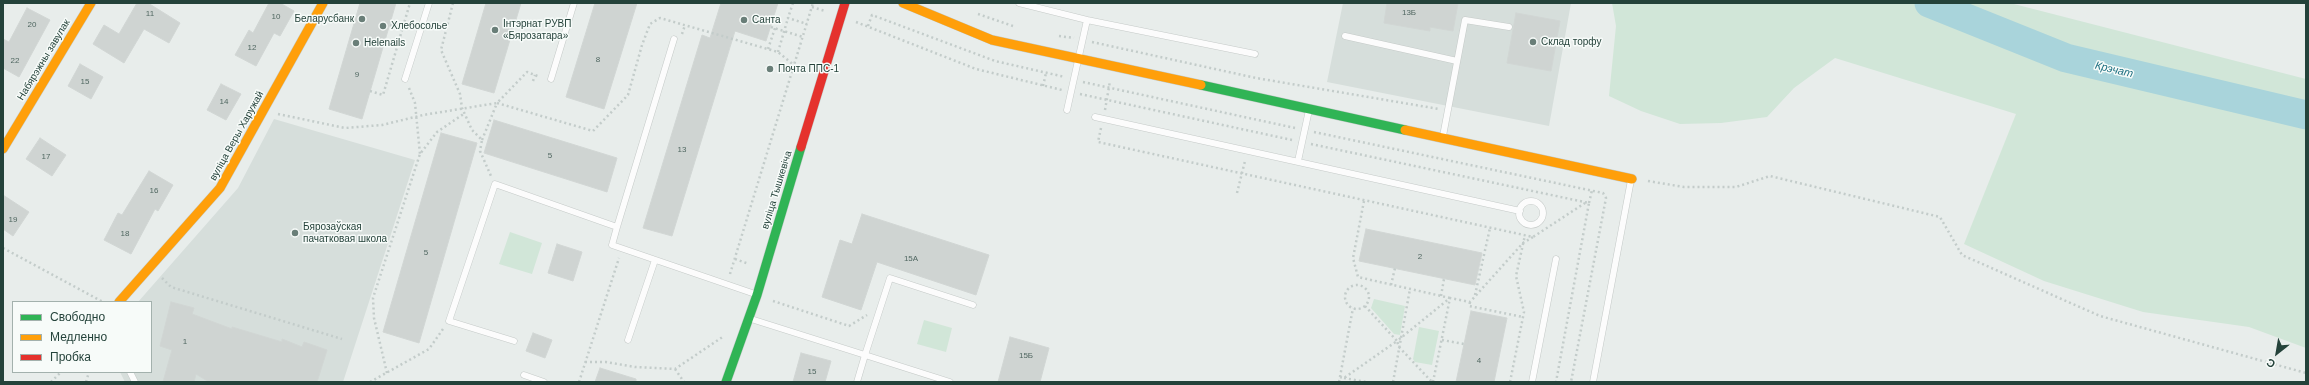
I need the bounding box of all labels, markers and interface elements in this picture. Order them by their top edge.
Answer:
house number: 13Б [1402,8,1416,18]
house number: 11 [146,9,154,19]
house number: 10 [272,12,280,22]
place label: Беларусбанк [295,13,354,25]
marker: Беларусбанк [357,14,367,24]
place label: Санта [752,14,780,26]
marker: Санта [739,15,749,25]
street label: Набярэжны завулак [15,17,73,103]
place label: Інтэрнат РУВП «Бярозатара» [503,18,571,42]
house number: 20 [28,20,36,30]
place label: Хлебосолье [391,20,447,32]
marker: Хлебосолье [378,21,388,31]
marker: Інтэрнат РУВП «Бярозатара» [490,25,500,35]
place label: Склад торфу [1541,36,1601,48]
place label: Helenails [364,37,405,49]
marker: Склад торфу [1528,37,1538,47]
marker: Helenails [351,38,361,48]
house number: 12 [248,43,256,53]
house number: 8 [596,55,600,65]
house number: 22 [11,56,19,66]
water label: Крэчат [2094,59,2134,81]
place label: Почта ППС-1 [778,63,839,75]
marker: Почта ППС-1 [765,64,775,74]
house number: 9 [355,70,359,80]
house number: 15 [81,77,89,87]
street label: вуліца Веры Харужай [207,89,267,183]
house number: 14 [220,97,228,107]
house number: 13 [678,145,686,155]
street label: вуліца Тышкевіча [759,149,795,231]
house number: 5 [548,151,552,161]
house number: 17 [42,152,50,162]
house number: 16 [150,186,158,196]
house number: 19 [9,215,17,225]
place label: Бярозаўская пачатковая школа [303,221,387,244]
marker: Бярозаўская пачатковая школа [290,228,300,238]
house number: 18 [121,229,129,239]
house number: 5 [424,248,428,258]
house number: 2 [1418,252,1422,262]
house number: 15А [904,254,918,264]
legend [12,301,152,373]
text: Свободно [50,310,105,324]
text: Медленно [50,330,107,344]
north arrow [2257,333,2297,373]
house number: 1 [183,337,187,347]
text: Пробка [50,350,91,364]
house number: 15Б [1019,351,1033,361]
house number: 4 [1477,356,1481,366]
text: С [2264,356,2277,370]
house number: 15 [808,367,816,377]

